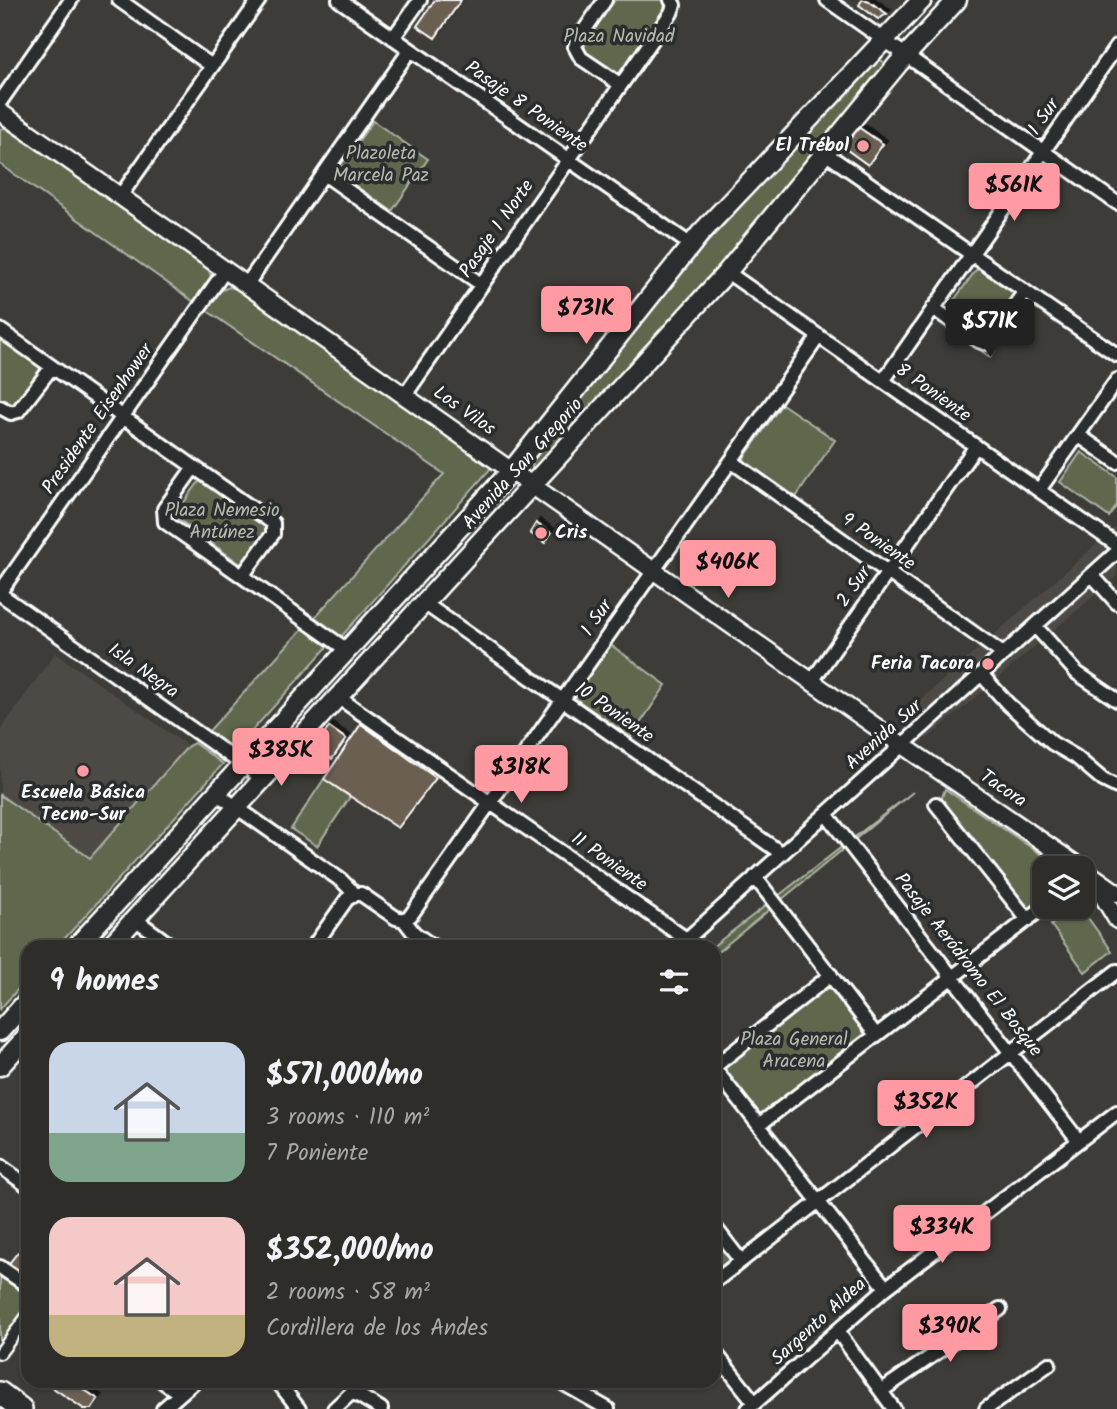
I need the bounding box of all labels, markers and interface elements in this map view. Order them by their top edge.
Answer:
park label: Plaza Navidad [564,22,675,52]
street label: Pasaje 8 Poniente [458,53,594,161]
street label: 1 Sur [1020,91,1068,142]
place label: El Trébol [776,131,850,161]
marker: El Trébol [855,138,871,154]
park label: Plazoleta Marcela Paz [333,139,429,191]
pin: $561K [965,164,1063,223]
text: $561K [985,168,1043,204]
street label: Pasaje 1 Norte [452,173,542,284]
pin: $731K [537,286,635,346]
text: $731K [557,291,615,327]
pin: $571K [941,300,1039,359]
text: $571K [962,304,1018,340]
street label: Presidente Eisenhower [35,336,162,501]
street label: 8 Poniente [889,356,978,431]
street label: Los Vilos [426,378,502,444]
street label: Avenida San Gregorio [455,391,591,537]
park label: Plaza Nemesio Antúnez [164,496,280,548]
street label: 9 Poniente [835,505,922,579]
place label: Cris [555,518,588,548]
marker: Cris [533,525,549,541]
pin: $406K [679,540,777,600]
text: $406K [696,545,760,581]
street label: 2 Sur [829,559,880,614]
street label: 1 Sur [573,592,621,643]
street label: Isla Negra [101,636,185,706]
place label: Feria Tacora [871,649,974,679]
marker: Feria Tacora [980,656,996,672]
street label: 10 Poniente [568,675,660,752]
street label: Avenida Sur [839,691,930,778]
pin: $385K [232,728,330,788]
text: $385K [248,733,314,769]
pin: $318K [472,746,570,805]
text: $318K [491,750,551,786]
street label: Tacora [973,762,1033,816]
marker: Escuela Básica Tecno-Sur [75,763,91,779]
place label: Escuela Básica Tecno-Sur [21,778,145,830]
street label: 11 Poniente [564,825,654,900]
map controls [1032,856,1095,919]
button: layers [1032,856,1095,919]
street label: Pasaje Aeródromo El Bosque [886,866,1050,1064]
text: 9 homes [49,958,160,1006]
icon: filters [655,963,693,1001]
park label: Plaza General Aracena [740,1025,848,1077]
text: $571,000/mo [266,1052,423,1100]
icon: home [105,1070,189,1154]
pin: $352K [877,1080,975,1140]
text: $352K [893,1085,959,1121]
text: 3 rooms · 110 m² [266,1100,429,1136]
text: 7 Poniente [266,1136,368,1172]
pin: $334K [893,1206,991,1265]
text: $334K [909,1210,975,1246]
text: $352,000/mo [266,1227,434,1275]
icon: home [105,1245,189,1329]
street label: Sargento Aldea [764,1271,874,1373]
text: 2 rooms · 58 m² [266,1275,430,1311]
pin: $390K [901,1304,999,1364]
text: $390K [918,1309,982,1345]
text: Cordillera de los Andes [266,1311,488,1347]

